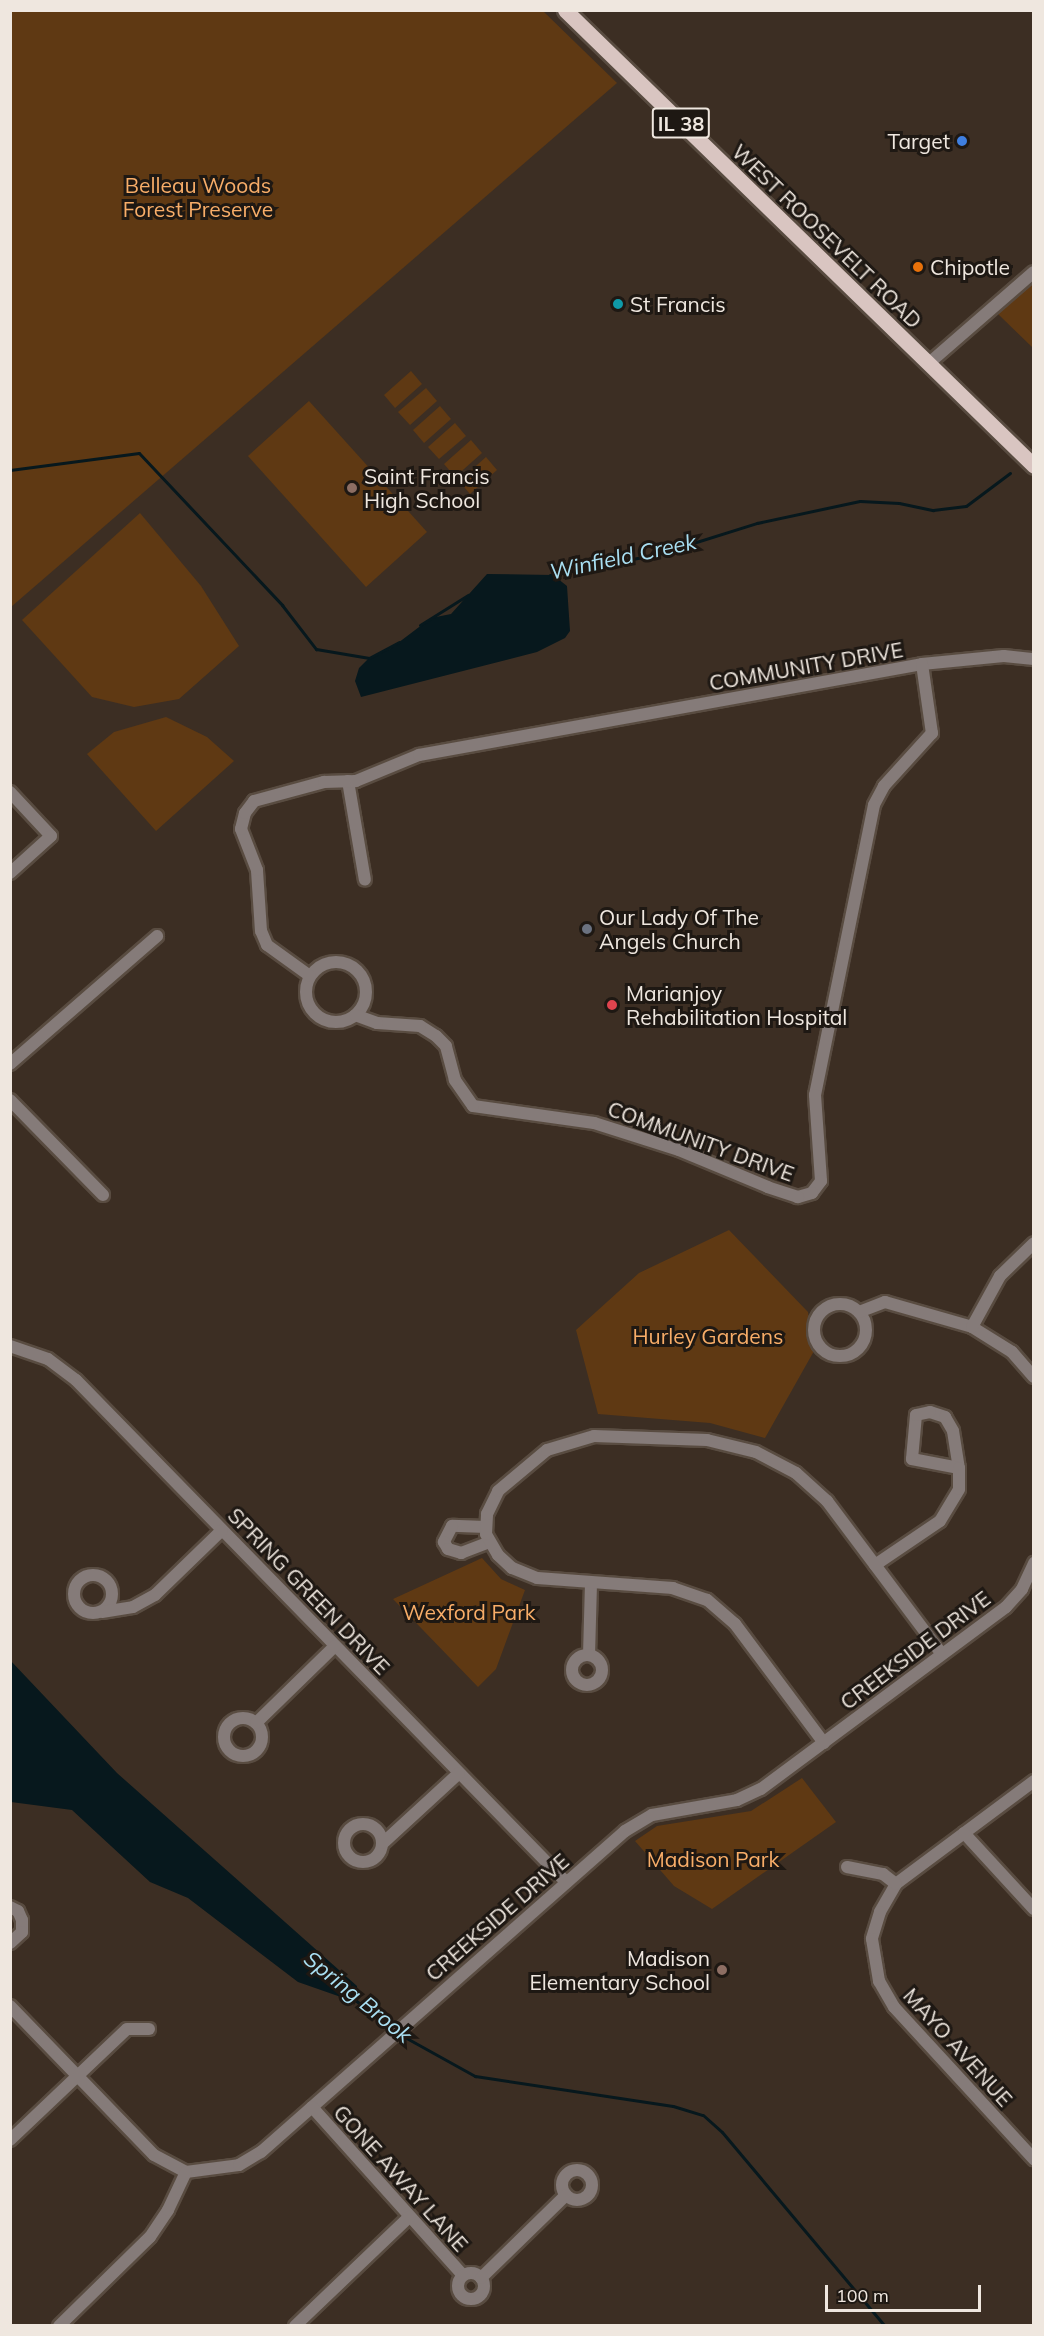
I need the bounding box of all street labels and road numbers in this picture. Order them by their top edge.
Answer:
road number: IL 38 [651,106,711,140]
street label: WEST ROOSEVELT ROAD [727,139,927,333]
street label: COMMUNITY DRIVE [707,637,905,695]
street label: COMMUNITY DRIVE [604,1096,798,1186]
street label: SPRING GREEN DRIVE [223,1503,395,1679]
street label: CREEKSIDE DRIVE [835,1585,995,1715]
street label: CREEKSIDE DRIVE [420,1848,574,1986]
street label: MAYO AVENUE [898,1983,1018,2111]
street label: GONE AWAY LANE [329,2100,473,2256]

